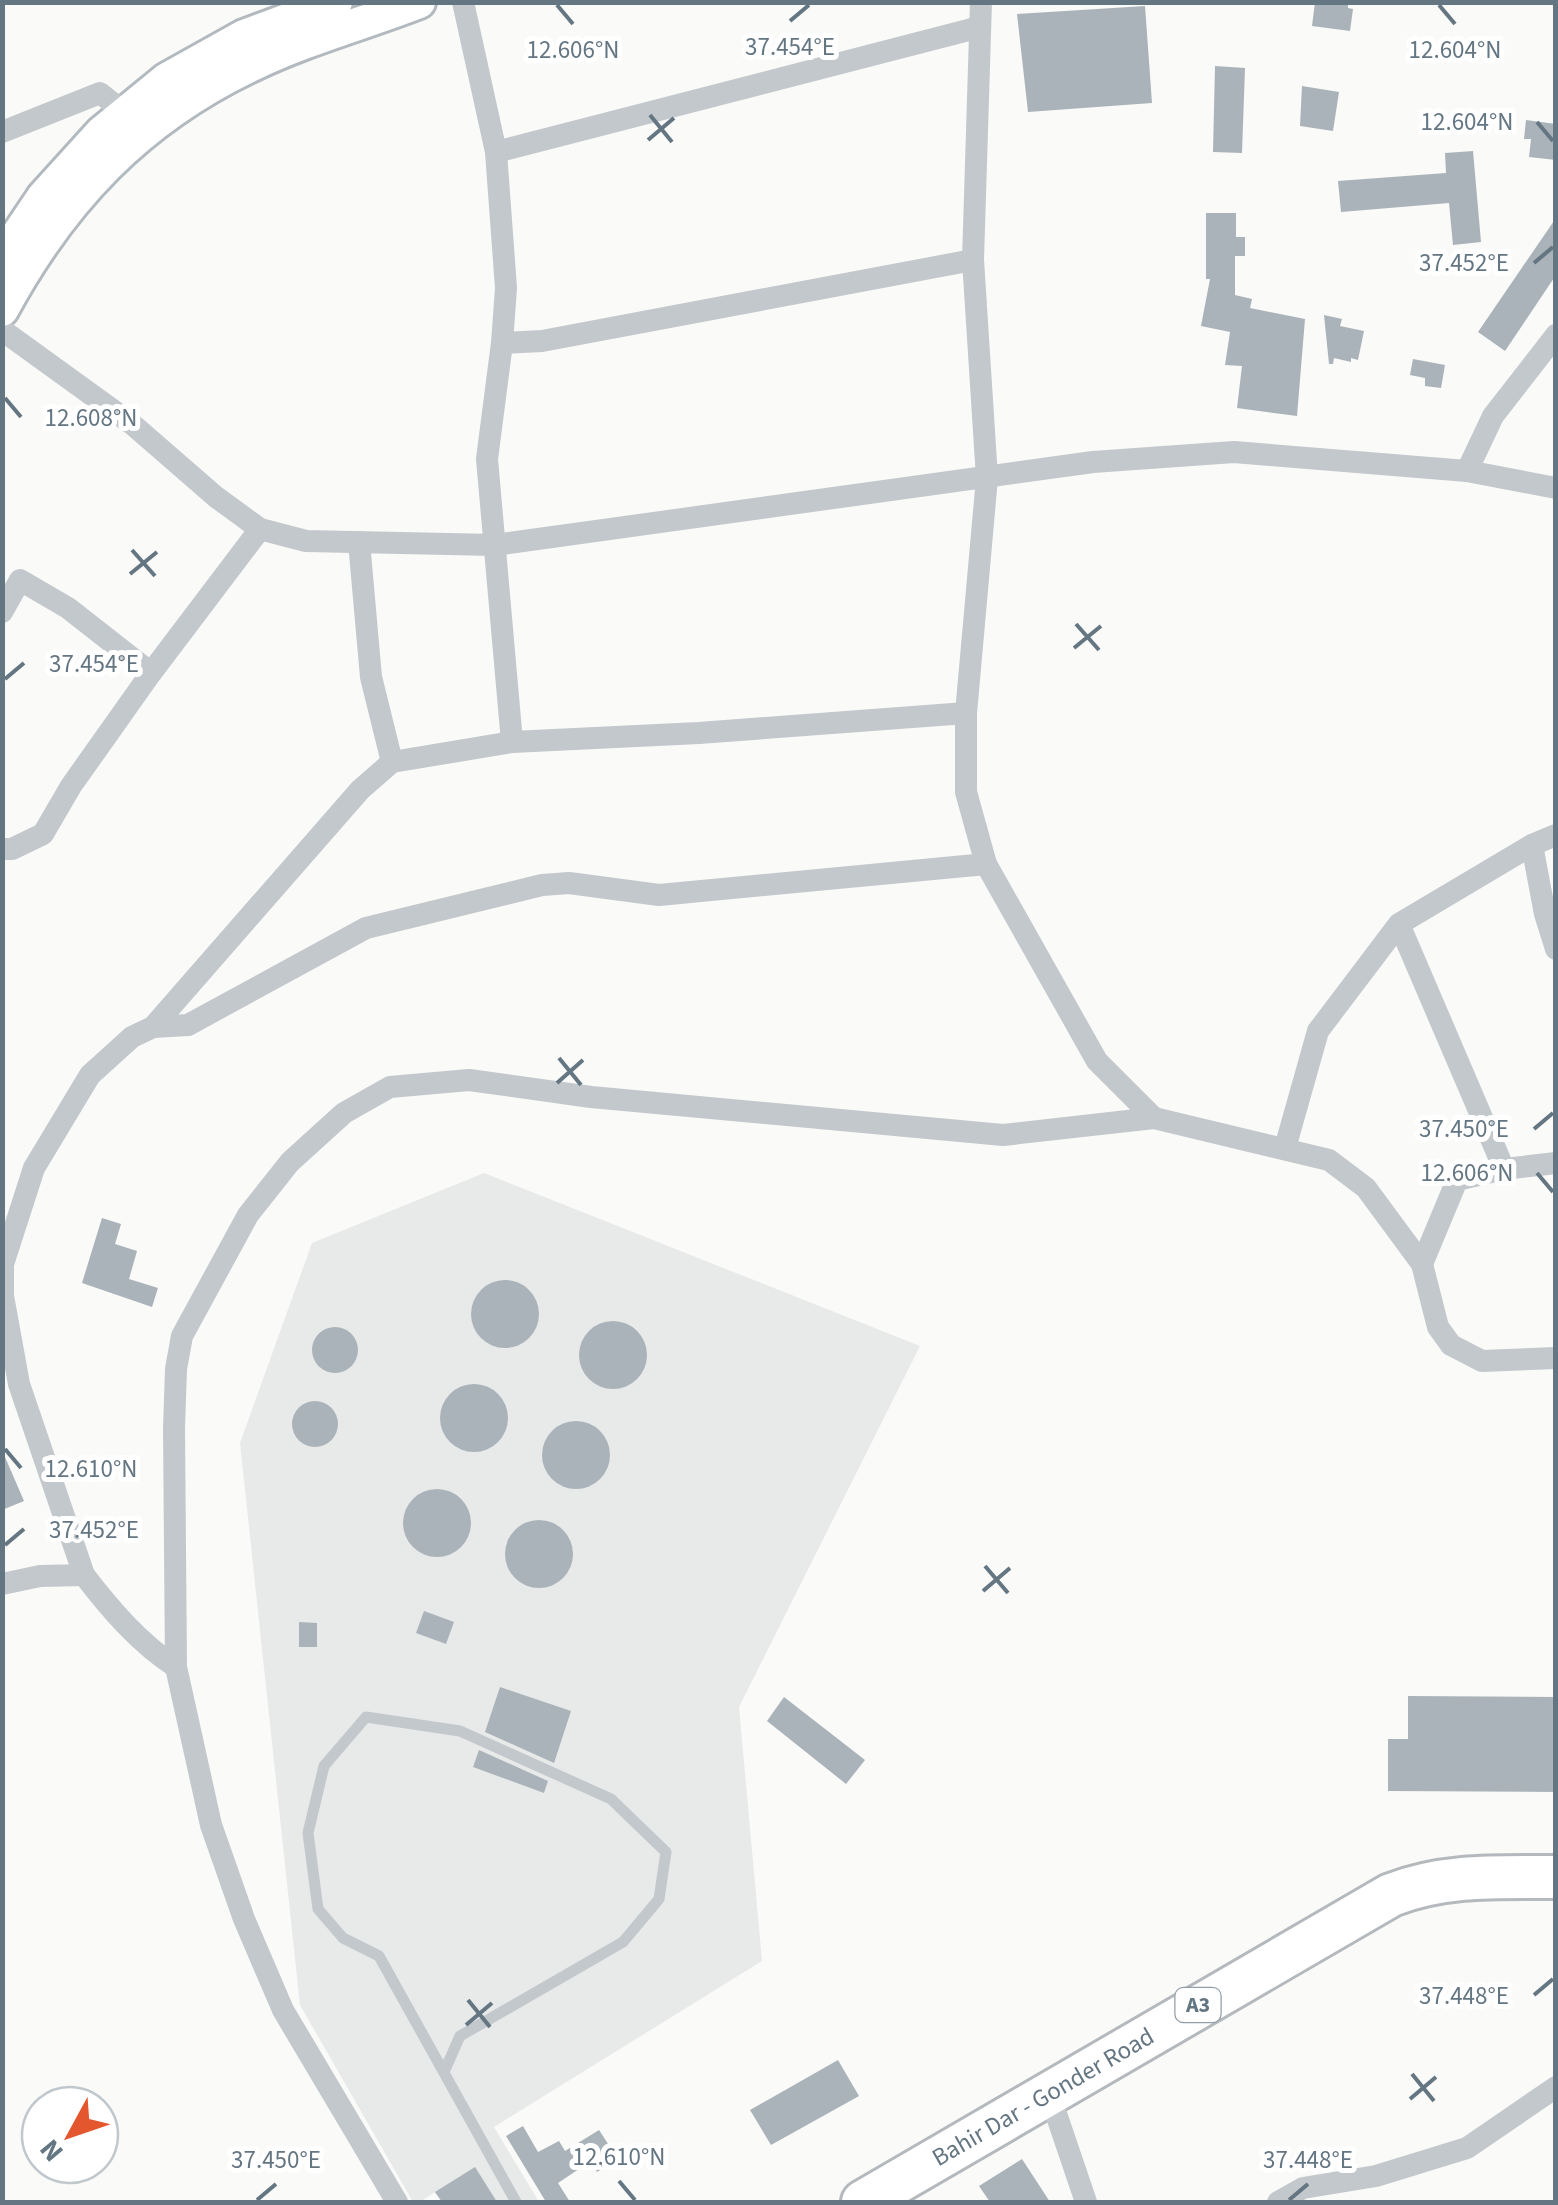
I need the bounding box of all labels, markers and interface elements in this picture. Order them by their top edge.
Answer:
text: 37.454°E [745,29,835,65]
text: 12.606°N [527,32,619,68]
text: 12.604°N [1409,32,1501,68]
text: 12.604°N [1421,104,1513,140]
text: 37.452°E [1419,245,1509,281]
text: 12.608°N [45,400,137,436]
text: 37.454°E [49,646,139,682]
text: 37.450°E [1419,1111,1509,1147]
text: 12.606°N [1421,1155,1513,1191]
text: 12.610°N [45,1451,137,1487]
text: 37.452°E [49,1512,139,1548]
text: 37.448°E [1419,1978,1509,2014]
road number: A3 [1176,1988,1220,2022]
street label: Bahir Dar - Gonder Road [925,2019,1161,2175]
north arrow [20,2085,120,2185]
text: N [30,2130,73,2170]
text: 12.610°N [573,2139,665,2175]
text: 37.450°E [231,2142,321,2178]
text: 37.448°E [1263,2142,1353,2178]

